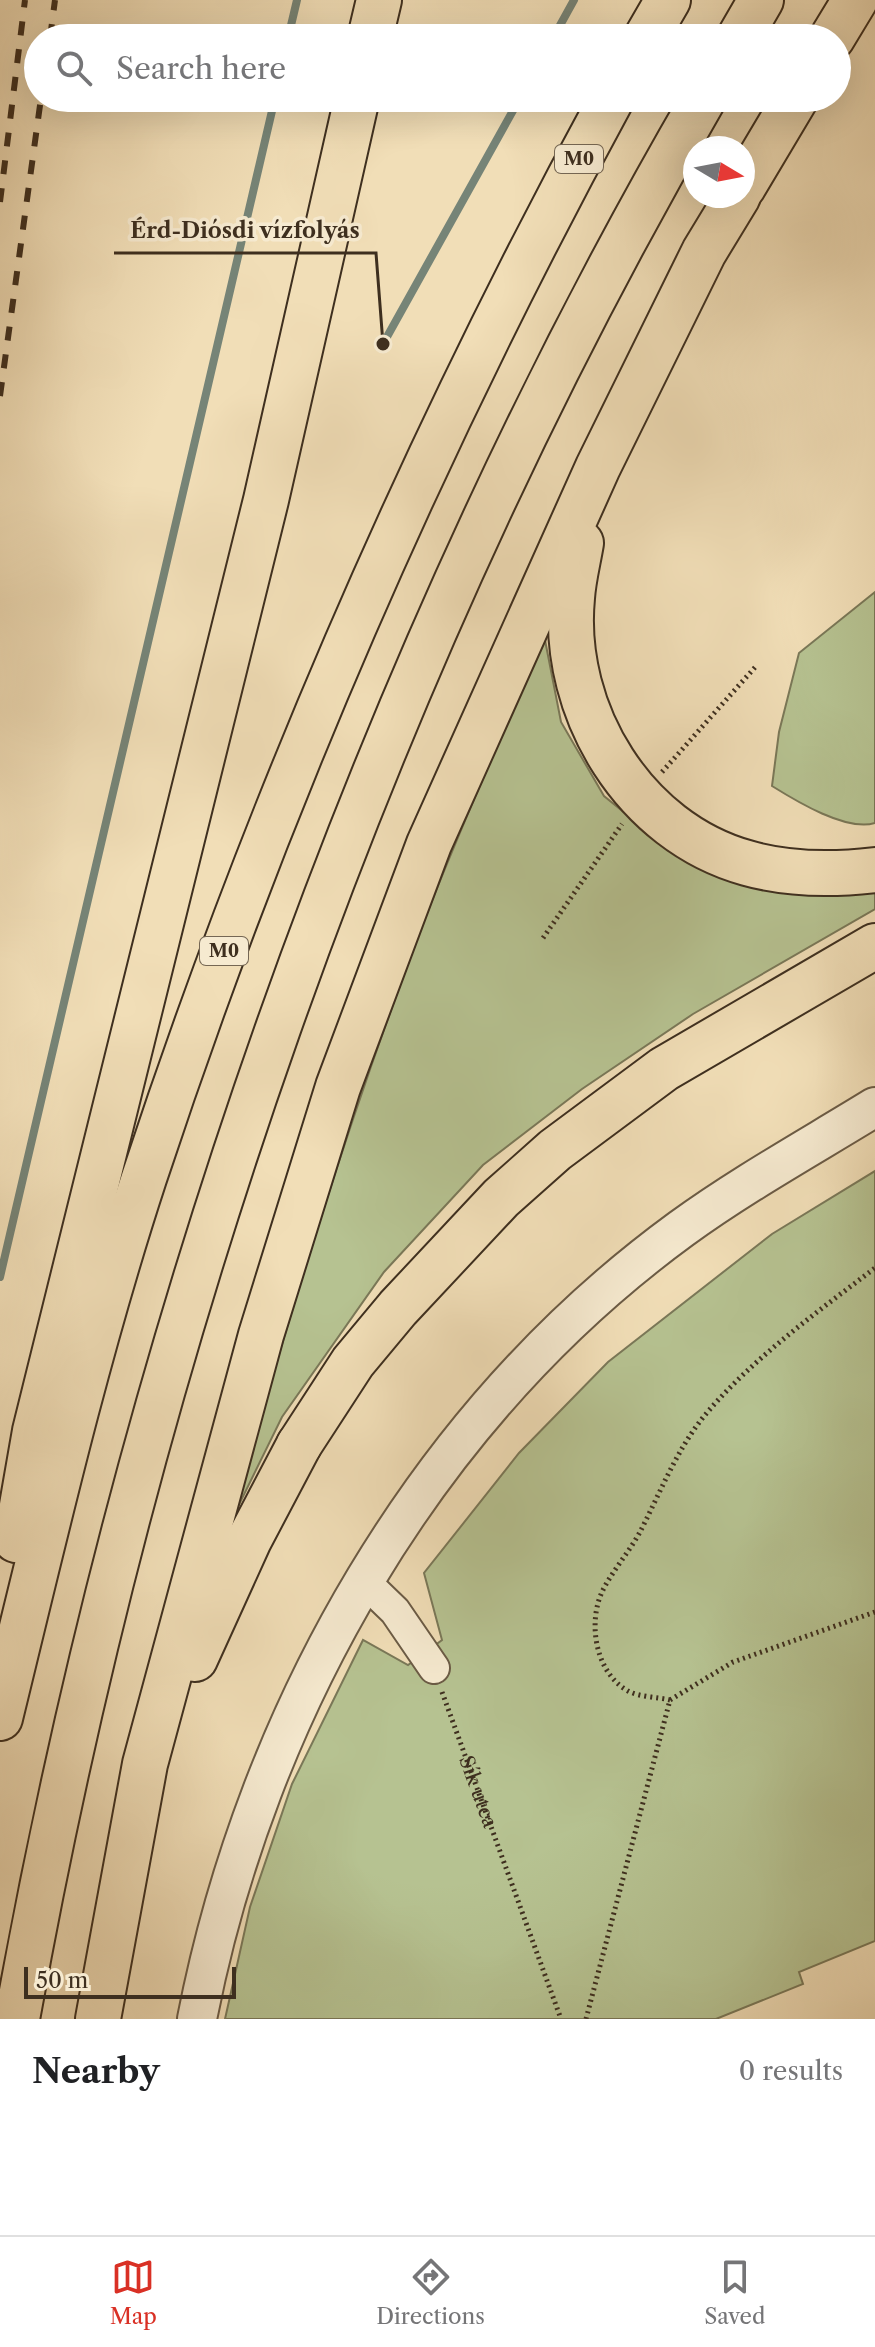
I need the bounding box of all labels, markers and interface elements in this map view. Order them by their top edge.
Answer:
search box [24,24,851,112]
icon: search [52,46,96,90]
text: Search here [116,50,286,87]
north arrow [683,136,755,208]
road number: M0 [555,145,603,173]
callout: Érd-Diósdi vízfolyás [114,207,376,253]
text: Érd-Diósdi vízfolyás [130,216,360,244]
road number: M0 [200,937,248,965]
street label: Sík utca [454,1752,503,1831]
scale bar [24,1963,236,1999]
text: 50 m [36,1967,88,1994]
text: Nearby [32,2050,160,2092]
text: 0 results [739,2055,843,2087]
tab: Map [110,2255,157,2330]
tab: Directions [376,2255,485,2330]
tab: Saved [704,2255,765,2330]

